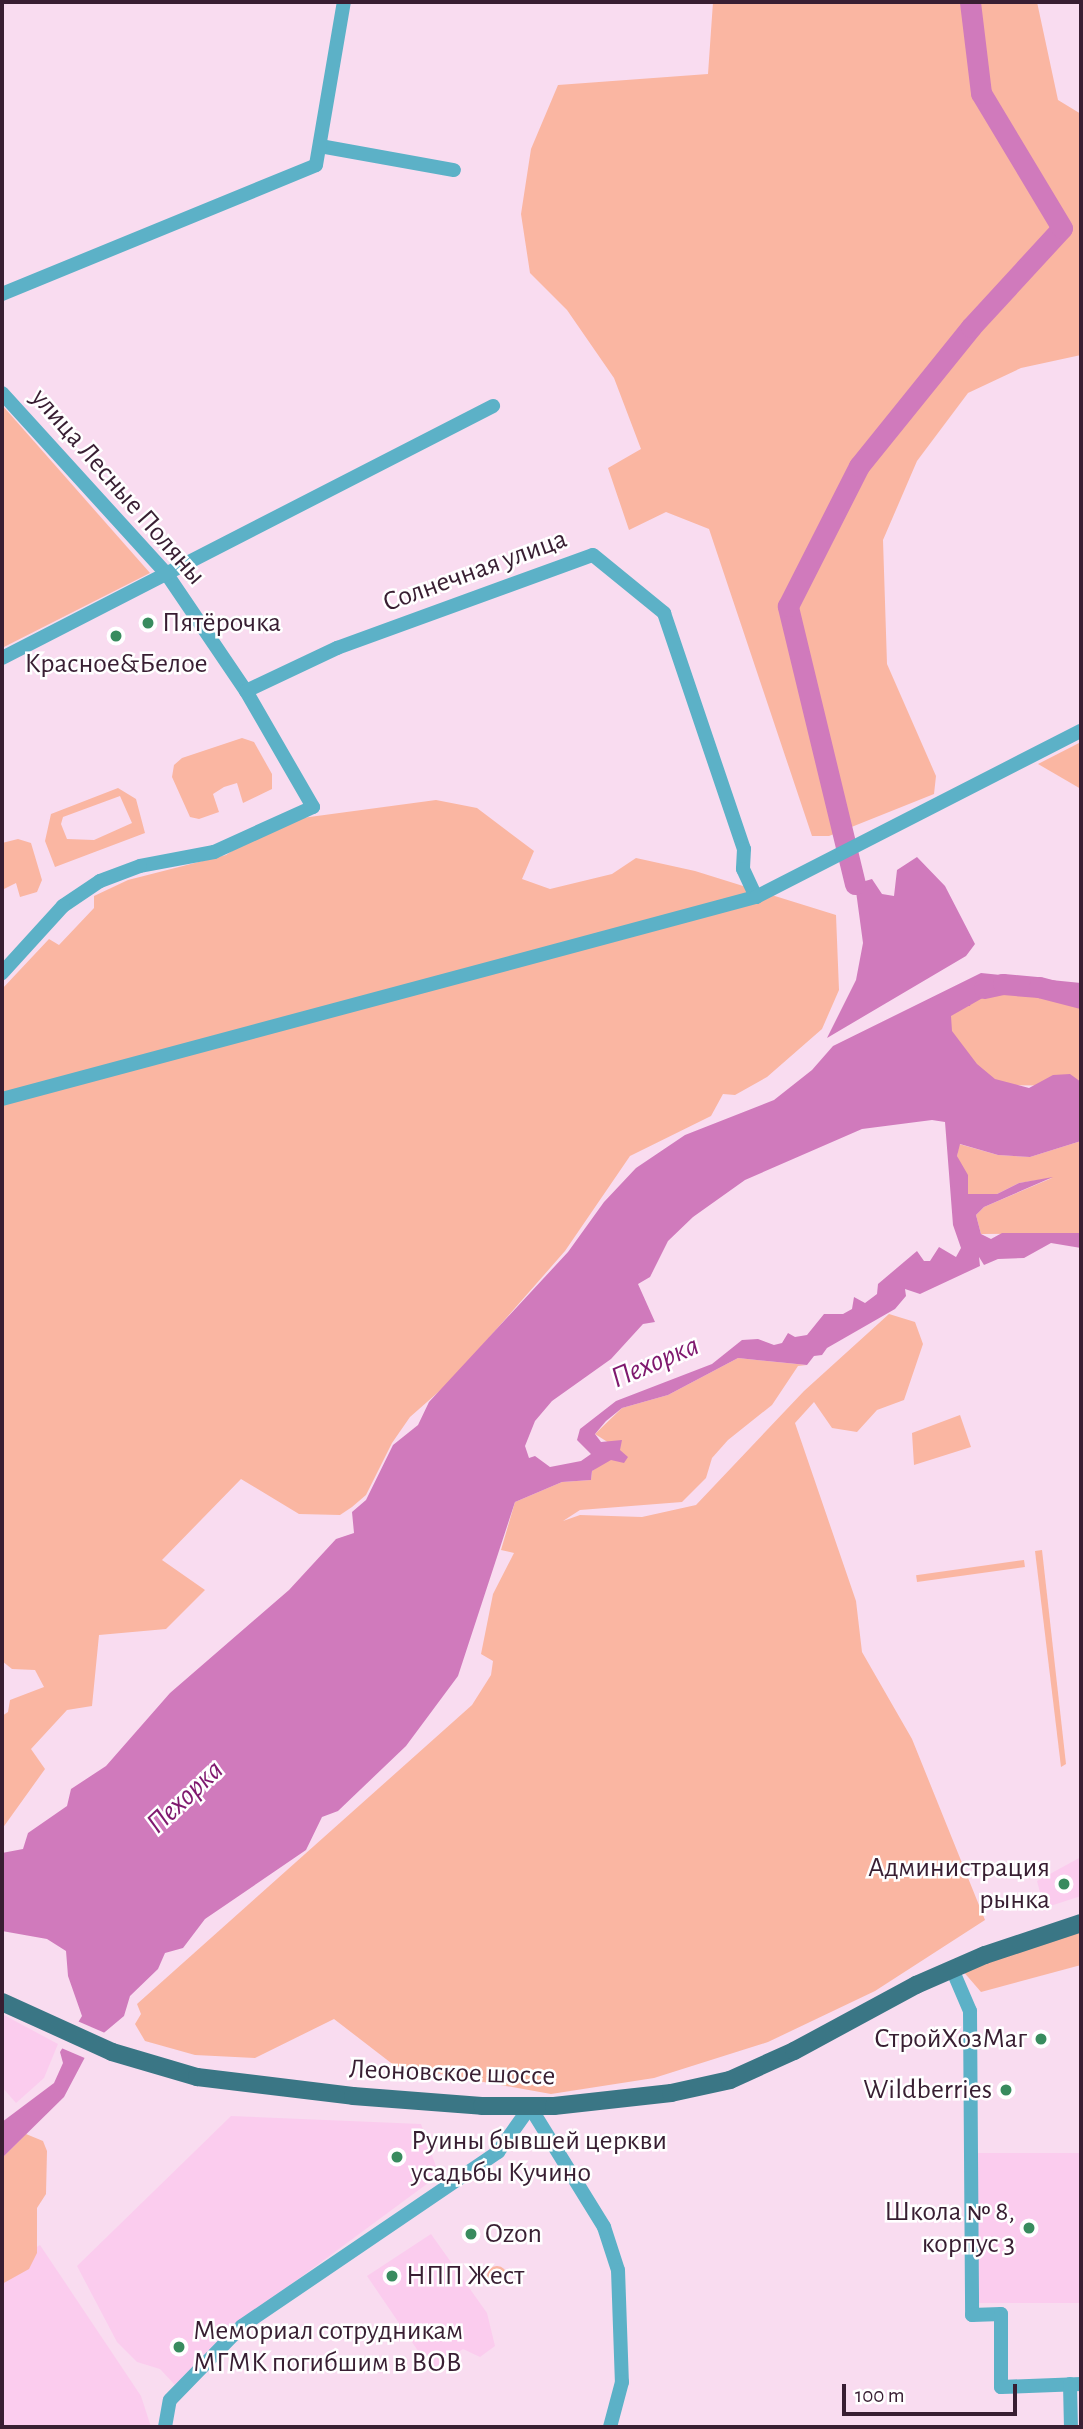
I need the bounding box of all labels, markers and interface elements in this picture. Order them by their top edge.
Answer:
street label: улица Лесные Поляны [23,382,213,592]
street label: Солнечная улица [378,522,572,620]
place label: Пятёрочка [162,606,281,640]
marker: Пятёрочка [140,615,156,631]
marker: Красное&Белое [108,628,124,644]
place label: Красное&Белое [24,647,208,681]
water label: Пехорка [606,1327,704,1397]
water label: Пехорка [139,1752,231,1842]
place label: Администрация рынка [868,1851,1050,1917]
marker: Администрация рынка [1056,1876,1072,1892]
place label: СтройХозМаг [874,2022,1027,2056]
marker: СтройХозМаг [1033,2031,1049,2047]
street label: Леоновское шоссе [348,2053,556,2093]
place label: Wildberries [863,2073,992,2107]
marker: Wildberries [998,2082,1014,2098]
place label: Руины бывшей церкви усадьбы Кучино [411,2124,667,2190]
marker: Руины бывшей церкви усадьбы Кучино [389,2149,405,2165]
place label: Школа № 8, корпус 3 [884,2195,1015,2261]
place label: Ozon [485,2217,542,2251]
marker: Школа № 8, корпус 3 [1021,2220,1037,2236]
marker: Ozon [463,2226,479,2242]
place label: НПП Жест [406,2259,524,2293]
marker: НПП Жест [384,2268,400,2284]
place label: Мемориал сотрудникам МГМК погибшим в ВОВ [193,2314,463,2380]
marker: Мемориал сотрудникам МГМК погибшим в ВОВ [171,2339,187,2355]
scale bar [845,2370,1020,2414]
text: 100 m [855,2385,905,2406]

